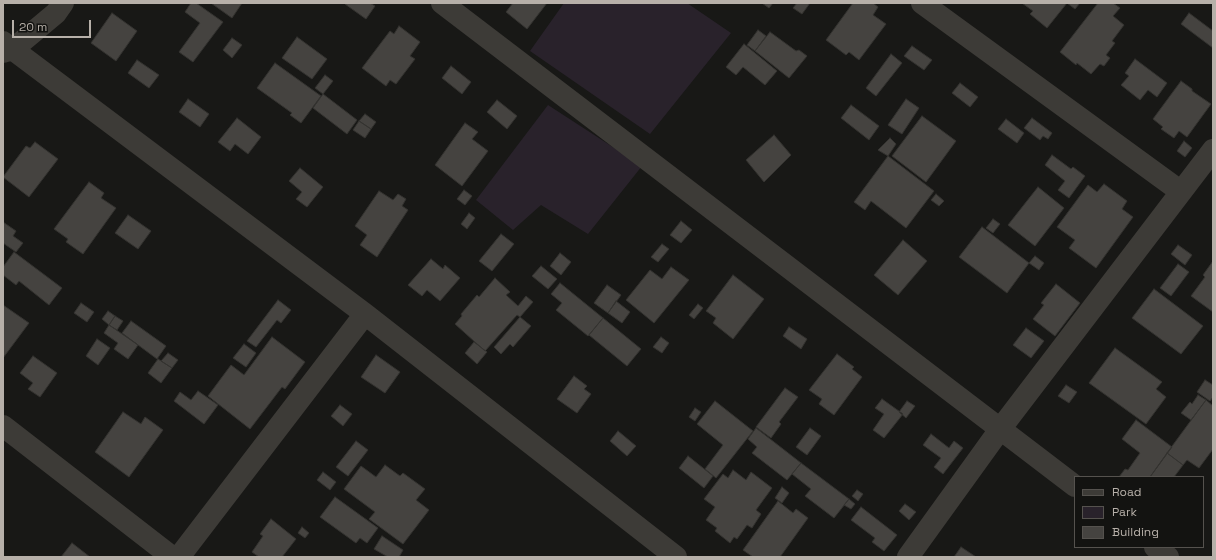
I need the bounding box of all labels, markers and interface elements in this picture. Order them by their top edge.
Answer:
scale bar [14,12,93,38]
text: 20 m [19,19,47,35]
legend [1074,476,1204,548]
text: Road [1112,484,1141,500]
text: Park [1112,504,1137,520]
text: Building [1112,524,1159,540]

